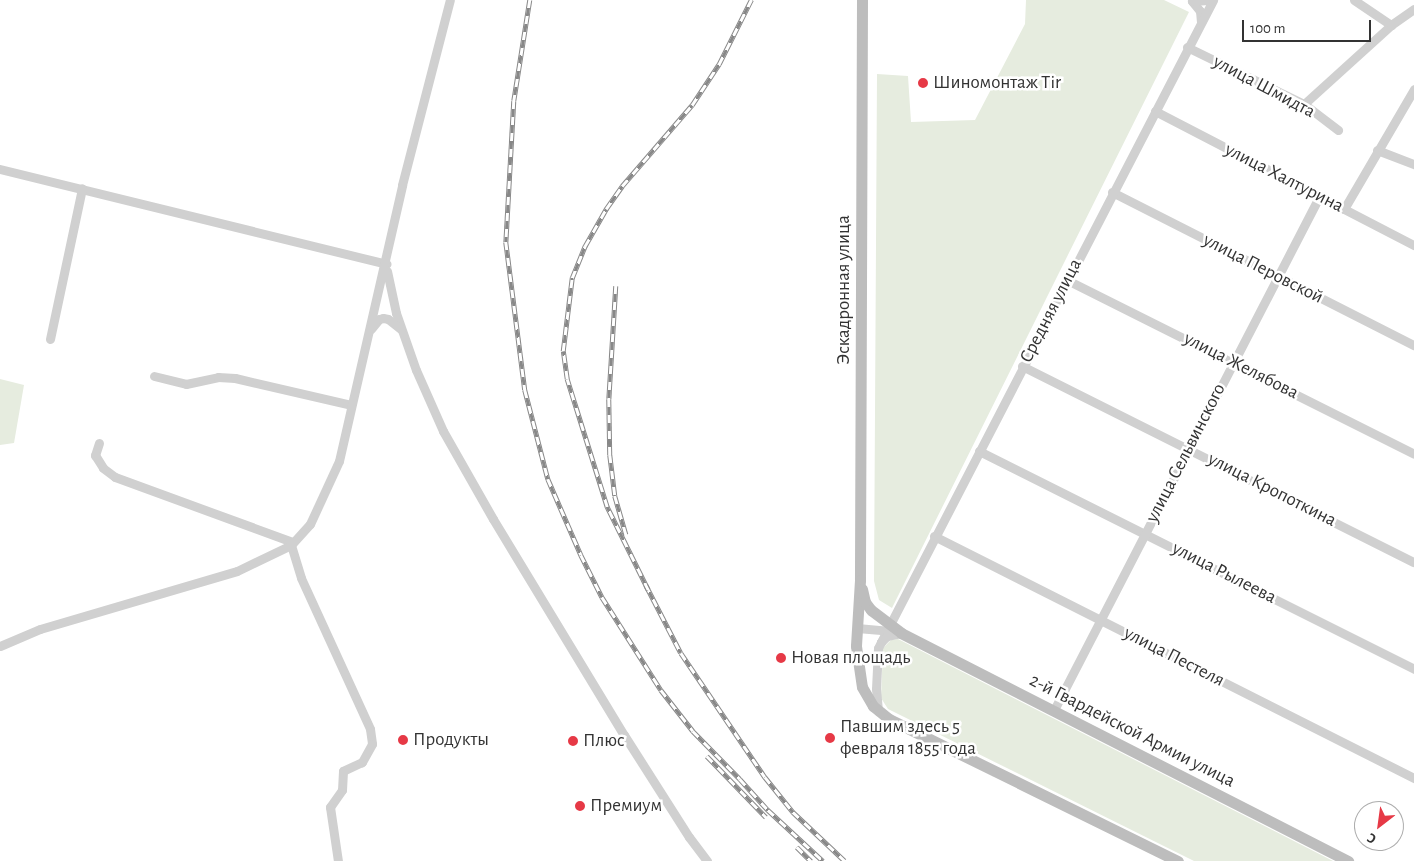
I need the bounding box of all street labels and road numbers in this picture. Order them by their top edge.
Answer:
street label: улица Шмидта [1209,51,1319,123]
street label: улица Халтурина [1221,138,1347,218]
street label: Эскадронная улица [833,215,855,365]
street label: улица Перовской [1199,229,1327,309]
street label: Средняя улица [1015,255,1087,367]
street label: улица Желябова [1180,327,1302,405]
street label: улица Сельвинского [1141,380,1231,526]
street label: улица Кропоткина [1204,448,1340,532]
street label: улица Рылеева [1168,537,1280,609]
street label: улица Пестеля [1120,622,1228,692]
street label: 2-й Гвардейской Армии улица [1025,669,1239,793]

